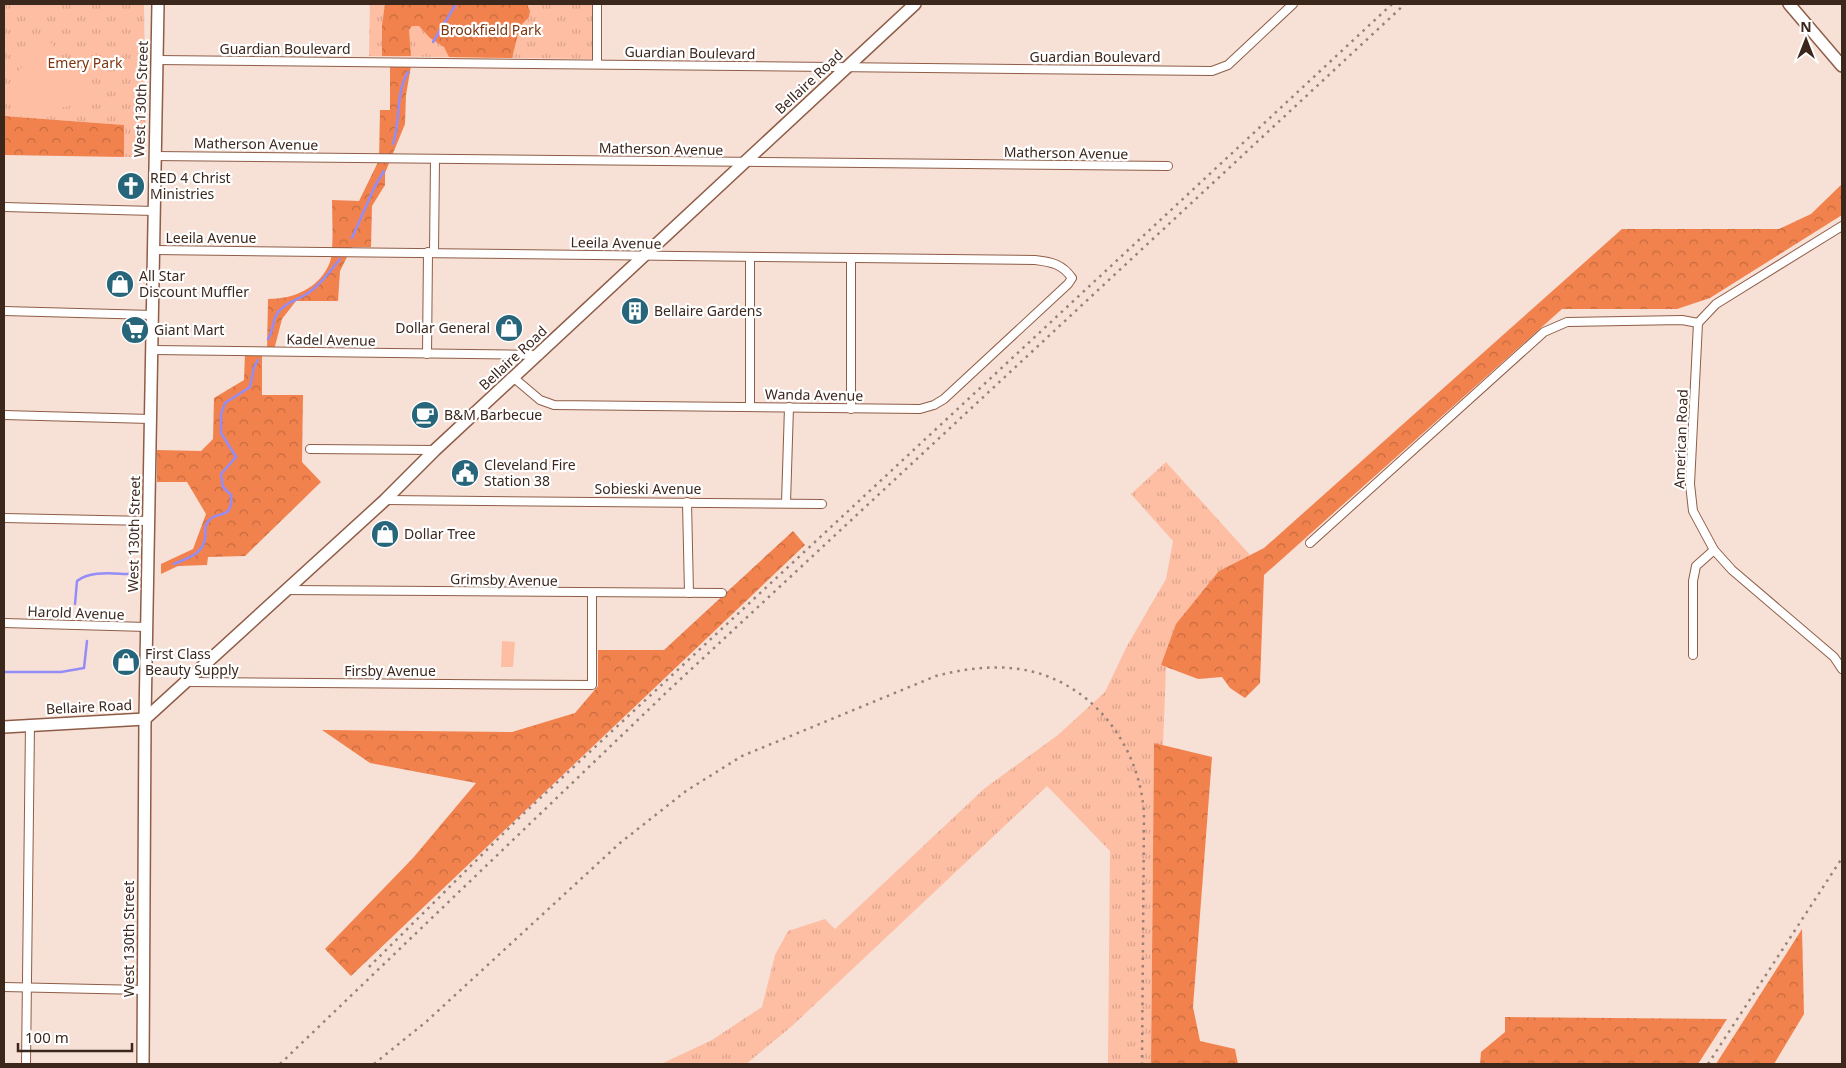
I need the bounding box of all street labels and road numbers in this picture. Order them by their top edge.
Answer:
street label: Guardian Boulevard [219,39,351,58]
street label: West 130th Street [129,40,152,158]
street label: Guardian Boulevard [624,42,756,63]
street label: Bellaire Road [771,45,847,118]
street label: Guardian Boulevard [1029,47,1161,66]
street label: Matherson Avenue [194,133,319,154]
street label: Matherson Avenue [599,138,724,159]
street label: Matherson Avenue [1004,142,1129,163]
street label: Leeila Avenue [166,228,257,247]
street label: Leeila Avenue [570,232,662,253]
street label: Bellaire Road [475,321,551,394]
street label: Kadel Avenue [286,329,376,350]
street label: Wanda Avenue [765,384,864,405]
street label: American Road [1669,389,1692,489]
street label: West 130th Street [123,476,144,592]
street label: Sobieski Avenue [595,479,702,498]
street label: Grimsby Avenue [450,569,558,590]
street label: Harold Avenue [27,601,125,624]
street label: Firsby Avenue [344,661,436,680]
street label: Bellaire Road [45,695,133,718]
street label: West 130th Street [119,881,138,997]

